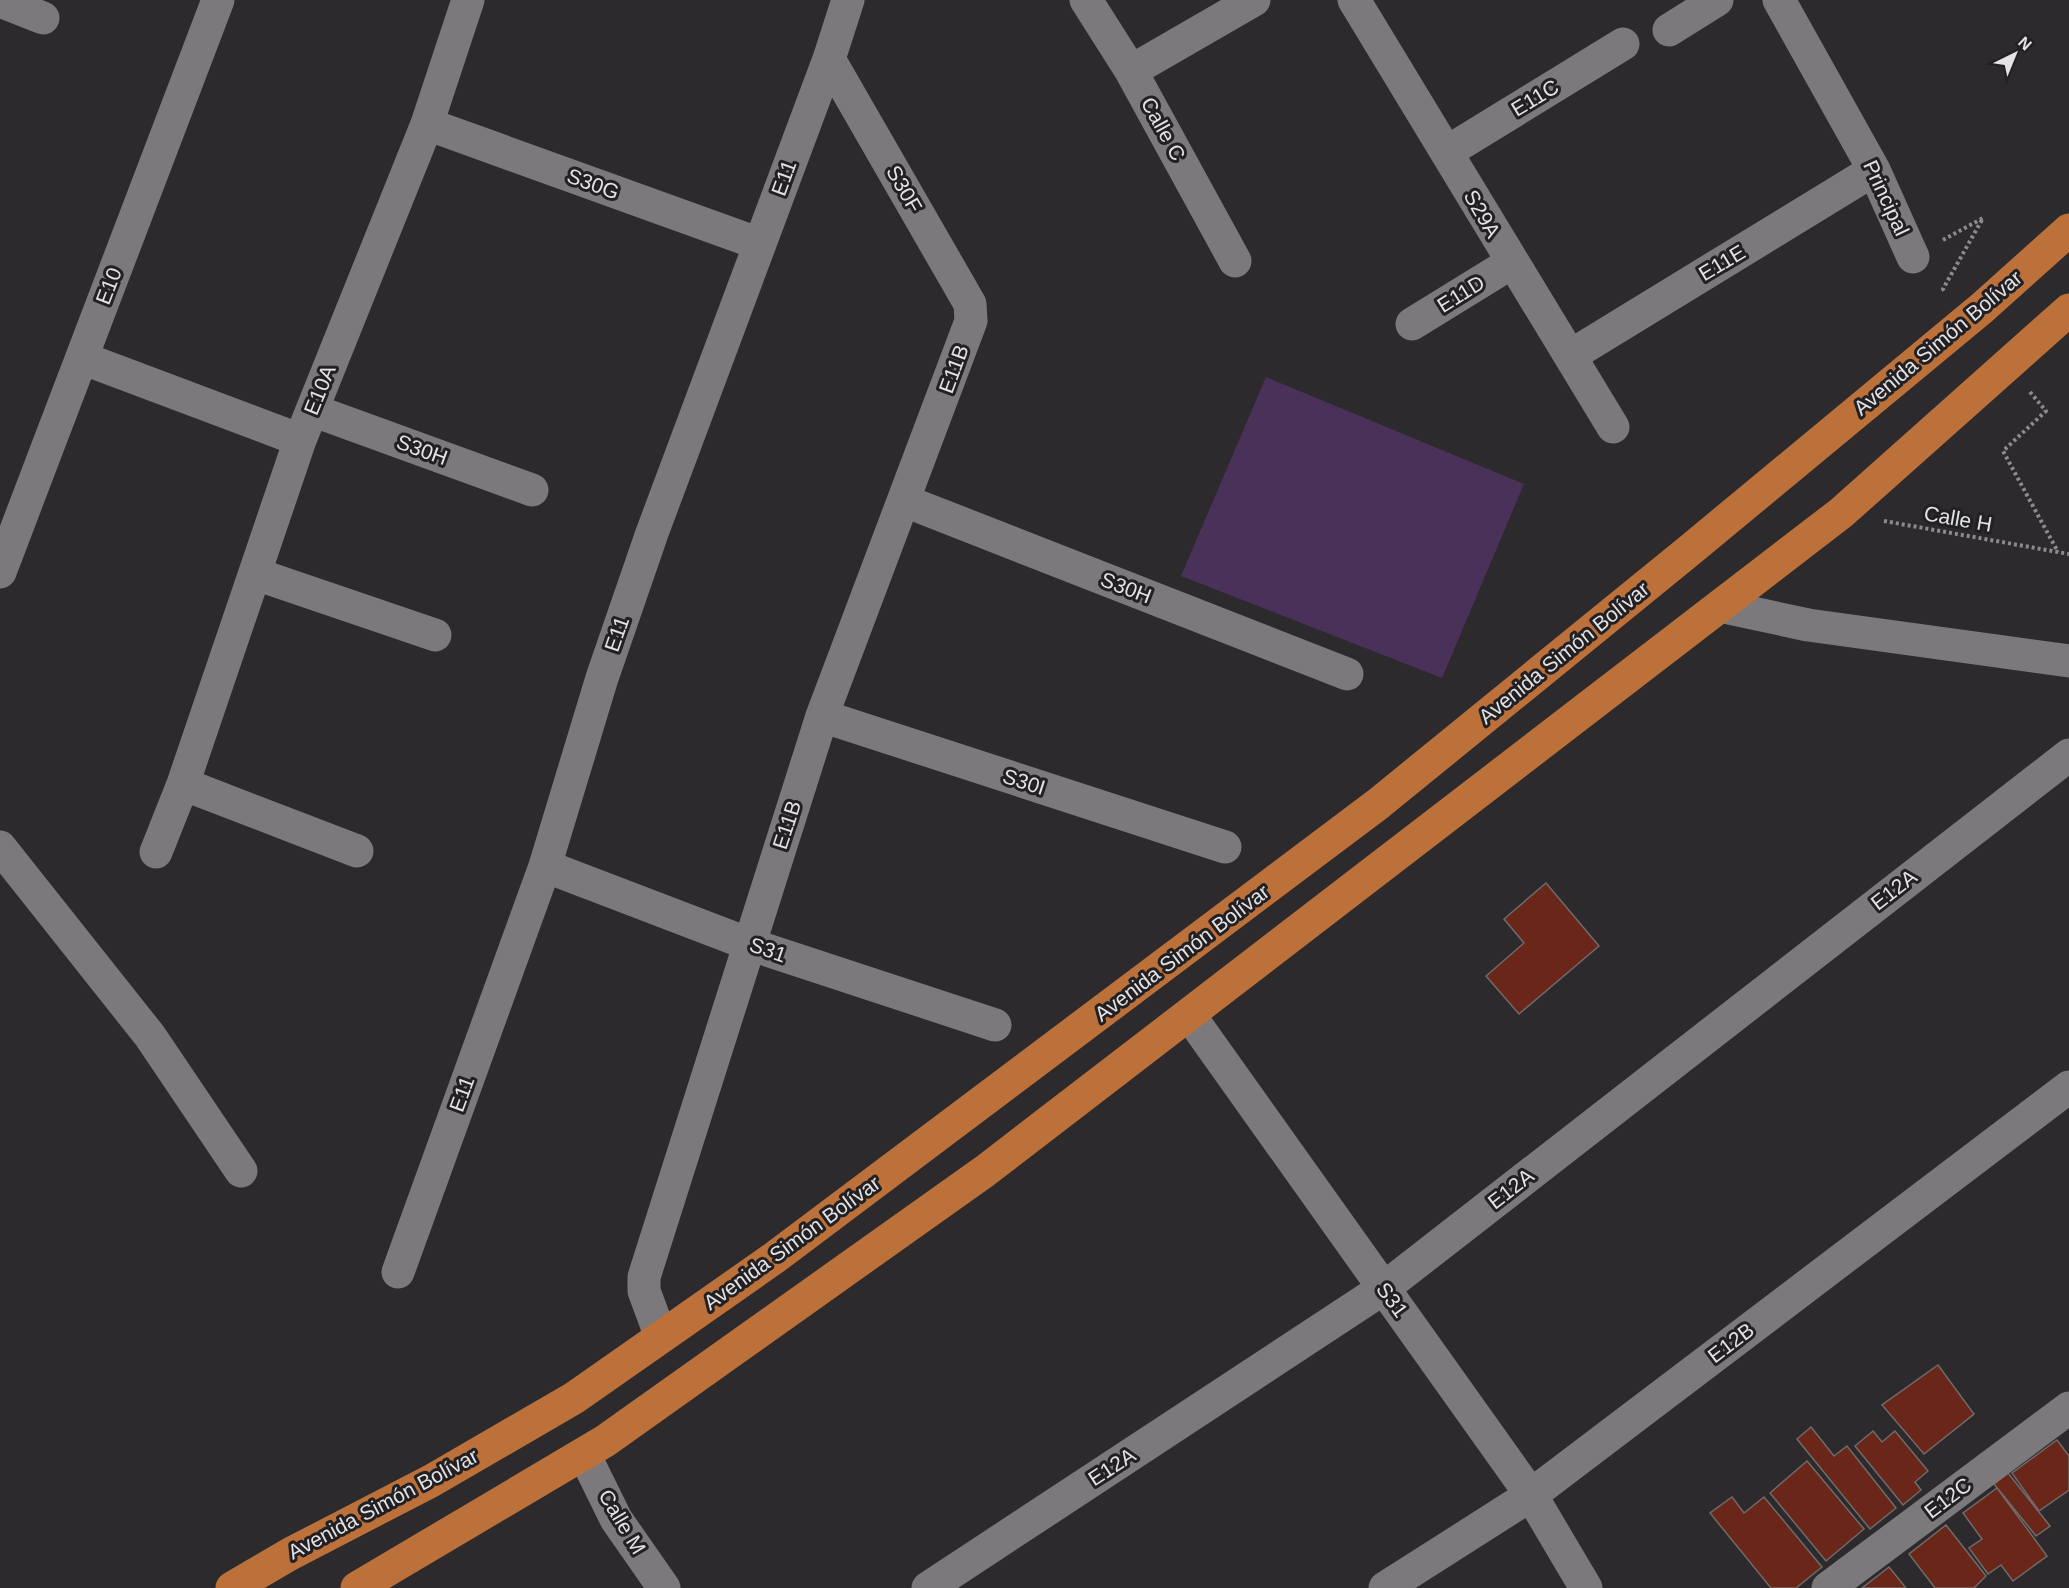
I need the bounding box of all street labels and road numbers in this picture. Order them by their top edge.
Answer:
street label: E11C [1507,75,1563,121]
street label: Calle C [1137,93,1190,164]
street label: Principal [1859,156,1914,239]
street label: E11 [767,157,800,199]
street label: S30F [882,161,927,216]
street label: S30G [564,164,622,204]
street label: S29A [1460,186,1505,242]
street label: E11E [1694,240,1749,285]
street label: E10 [91,264,126,307]
street label: Avenida Simón Bolívar [1849,266,2026,420]
street label: E11D [1433,270,1488,317]
street label: E11B [934,341,973,396]
street label: E10A [299,362,340,418]
street label: S30H [394,430,451,469]
street label: Calle H [1922,501,1994,536]
street label: S30H [1098,567,1155,608]
street label: Avenida Simón Bolívar [1474,577,1653,728]
street label: E11 [600,613,633,655]
street label: S30I [1000,764,1048,799]
street label: E11B [768,798,805,852]
street label: E12A [1866,865,1921,914]
street label: Avenida Simón Bolívar [1090,880,1273,1026]
street label: S31 [747,933,790,966]
street label: E11 [445,1073,478,1115]
street label: E12A [1483,1164,1538,1213]
street label: Avenida Simón Bolívar [699,1171,884,1314]
street label: S31 [1372,1278,1413,1322]
street label: E12B [1703,1318,1758,1367]
street label: E12A [1084,1443,1140,1490]
street label: Avenida Simón Bolívar [284,1444,482,1563]
street label: E12C [1920,1473,1976,1523]
street label: Calle M [594,1485,651,1558]

